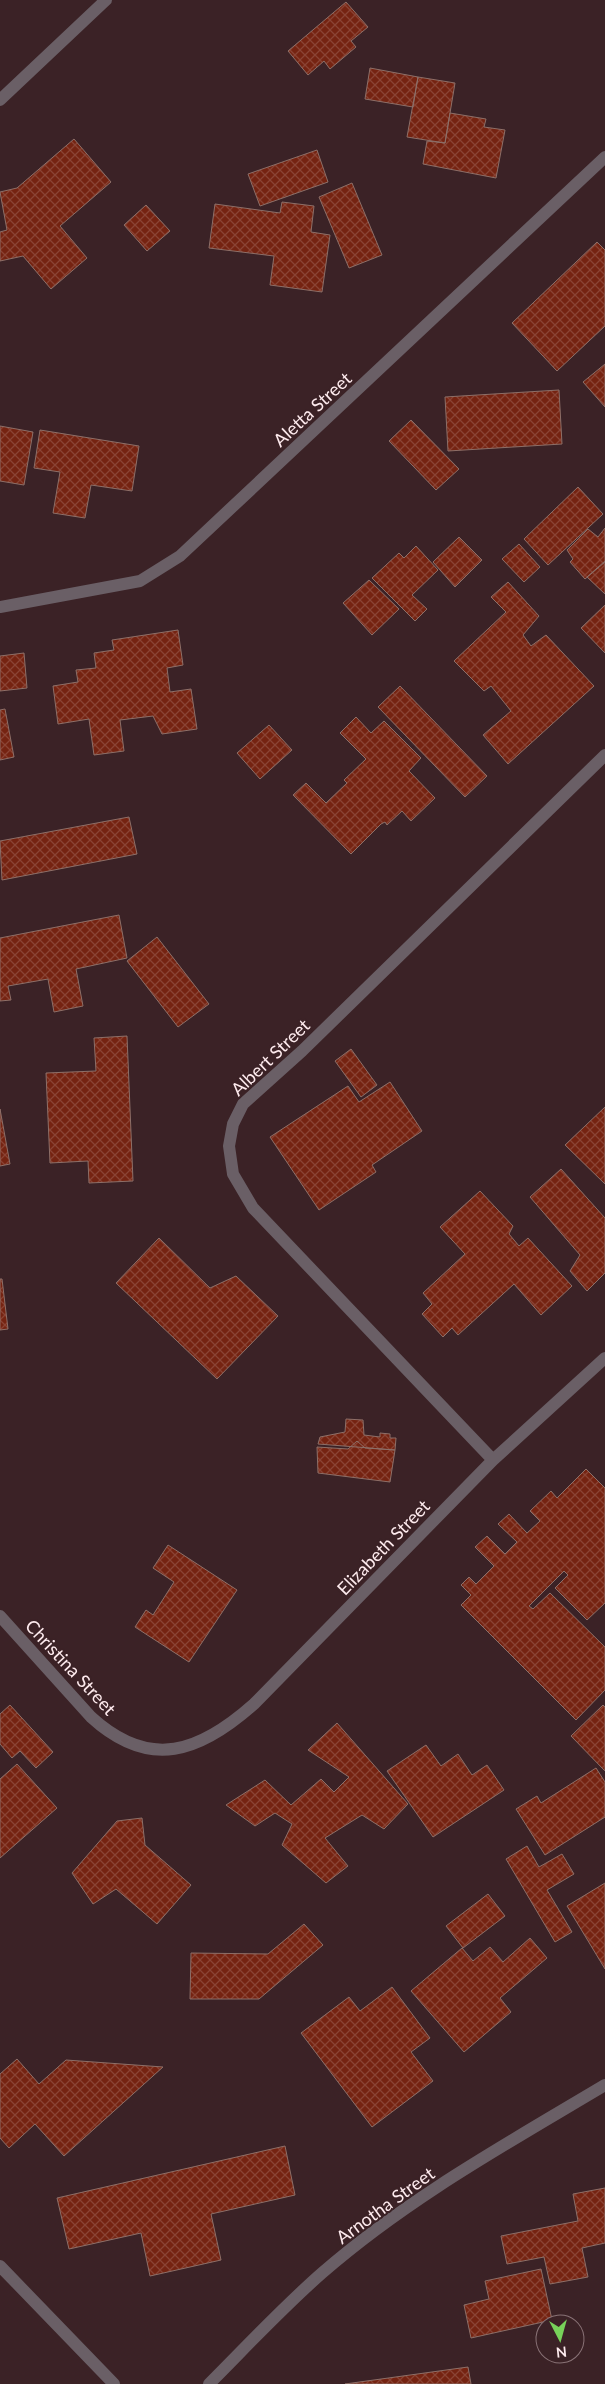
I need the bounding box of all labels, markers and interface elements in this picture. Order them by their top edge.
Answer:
street label: Aletta Street [268,367,356,451]
street label: Albert Street [226,1014,314,1100]
street label: Elizabeth Street [332,1494,434,1599]
street label: Christina Street [21,1615,121,1720]
street label: Arnotha Street [332,2162,439,2248]
north arrow [535,2314,585,2364]
text: N [555,2343,568,2361]

